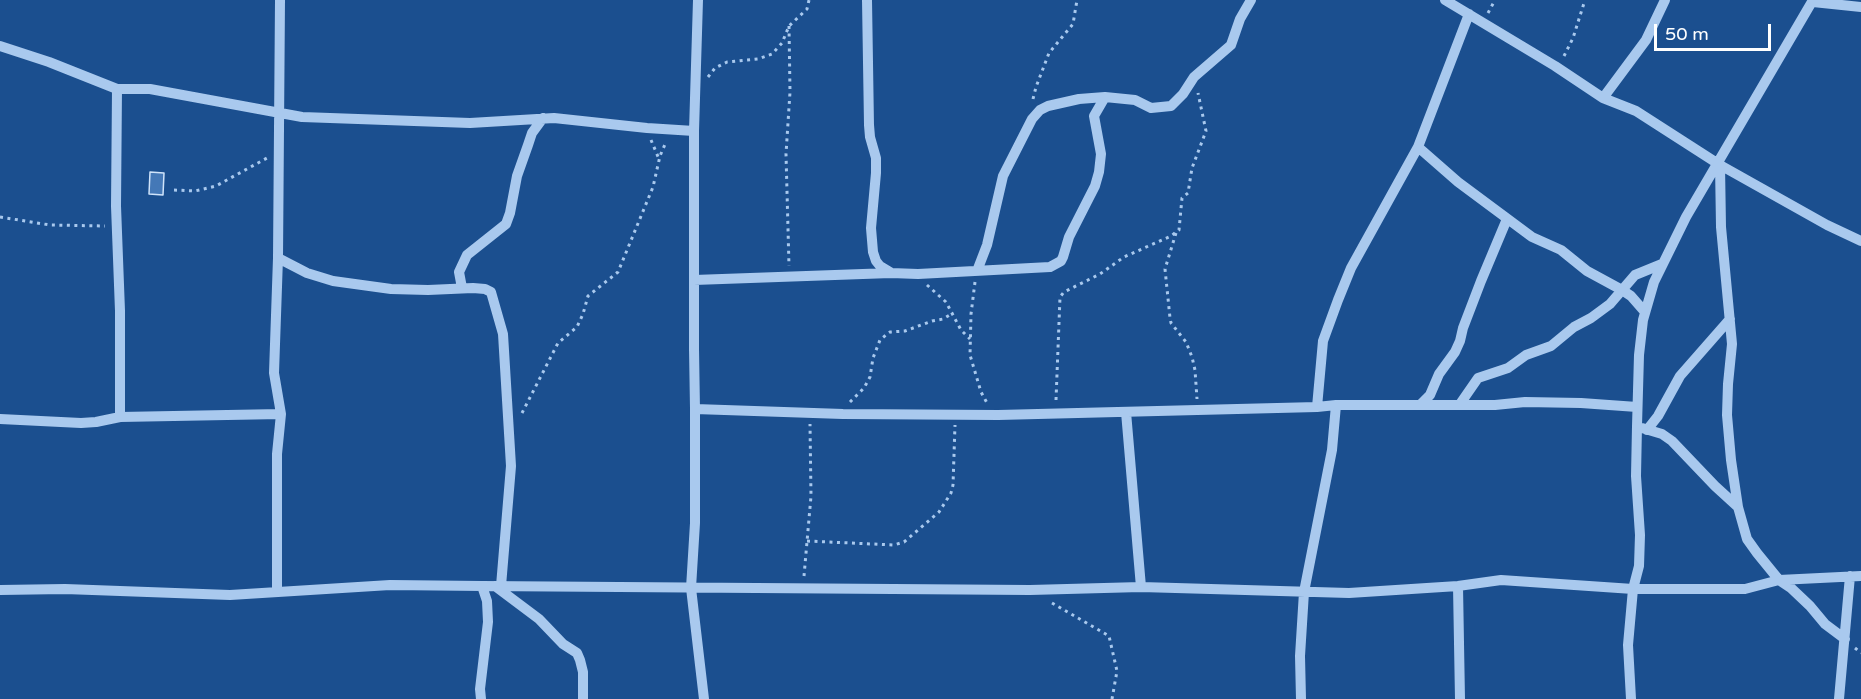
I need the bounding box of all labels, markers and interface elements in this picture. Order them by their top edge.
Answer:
scale bar [1657,12,1774,50]
text: 50 m [1665,23,1709,45]

